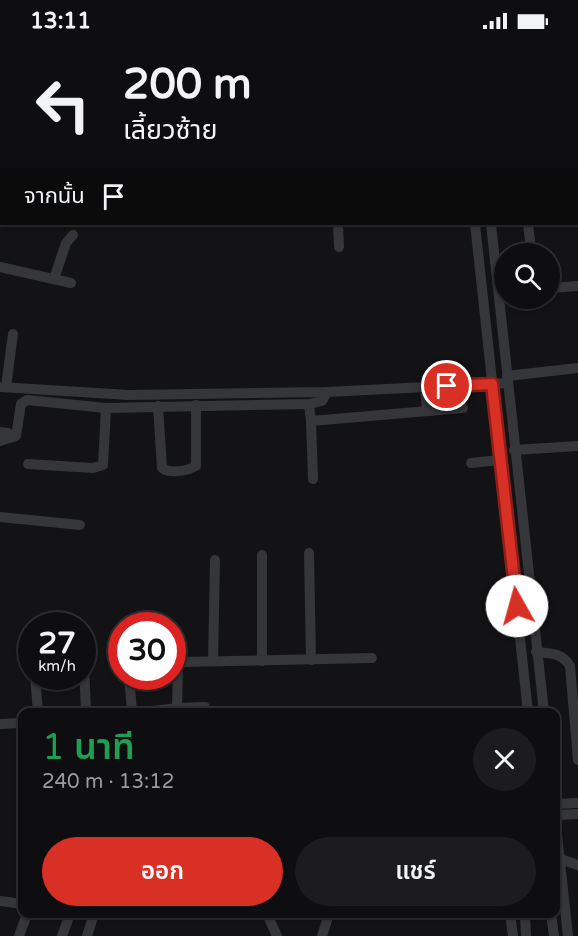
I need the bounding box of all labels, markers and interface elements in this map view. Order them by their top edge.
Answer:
text: 13:11 [30,8,91,34]
text: 200 m [123,59,252,110]
icon: left [24,66,102,144]
text: เลี้ยวซ้าย [123,114,217,147]
icon: arrive [97,180,130,213]
text: จากนั้น [24,183,85,209]
map controls [494,243,560,309]
button: search [494,243,560,309]
pin [421,360,472,411]
icon: arrive [430,369,463,402]
position arrow [485,574,549,638]
speed limit sign: 30 [108,612,186,690]
text: 27 [38,625,76,662]
text: km/h [38,657,76,675]
text: 1 นาที [42,726,135,769]
button: close [473,728,536,791]
text: 240 m · 13:12 [42,770,174,794]
button: ออก [42,837,283,906]
button: แชร์ [295,837,536,906]

